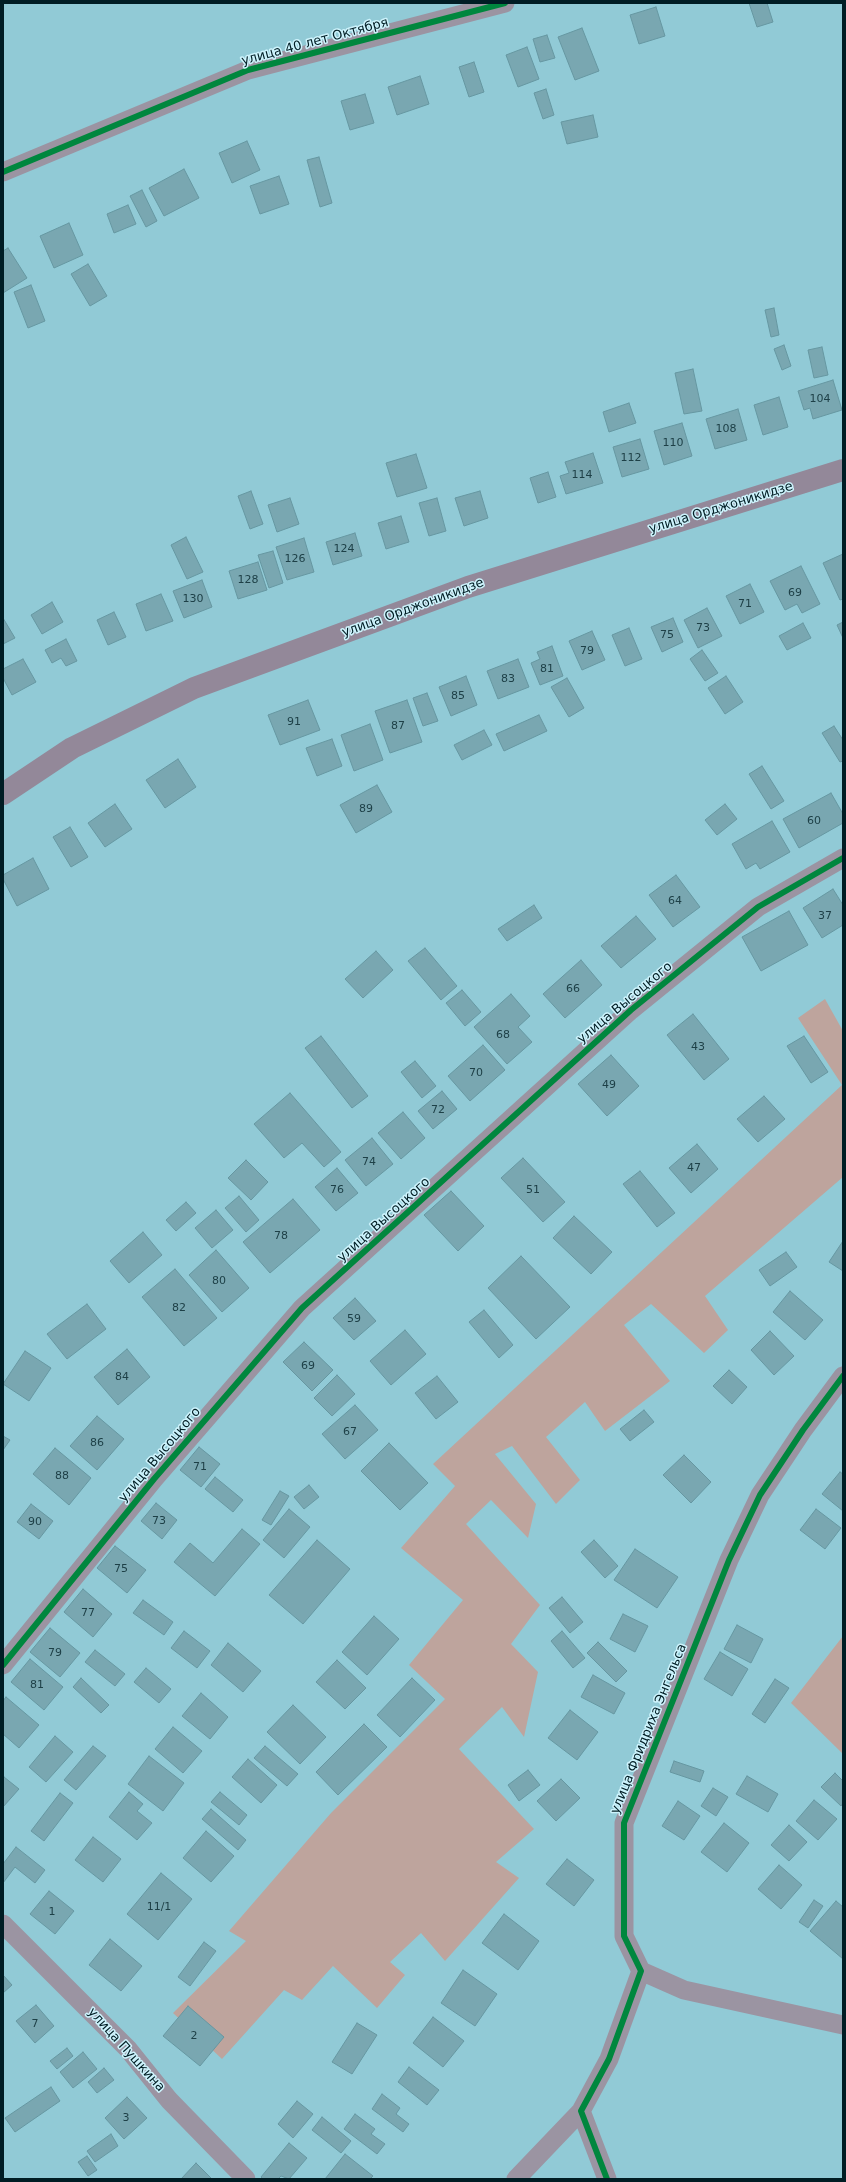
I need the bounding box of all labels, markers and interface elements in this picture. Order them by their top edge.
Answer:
street label: улица 40 лет Октября [240,15,390,69]
house number: 104 [810,392,830,406]
house number: 108 [716,422,736,436]
house number: 110 [663,436,683,450]
house number: 112 [621,451,641,465]
house number: 114 [572,468,592,482]
street label: улица Орджоникидзе [647,479,795,537]
house number: 124 [334,542,354,556]
house number: 126 [285,552,305,566]
house number: 128 [238,573,258,587]
street label: улица Орджоникидзе [340,575,486,641]
house number: 69 [788,586,802,600]
house number: 130 [183,592,203,606]
house number: 71 [738,597,752,611]
house number: 73 [696,621,710,635]
house number: 75 [660,628,674,642]
house number: 79 [580,644,594,658]
house number: 81 [540,662,554,676]
house number: 83 [501,672,515,686]
house number: 85 [451,689,465,703]
house number: 91 [287,715,301,729]
house number: 87 [391,719,405,733]
house number: 89 [359,802,373,816]
house number: 60 [807,814,821,828]
house number: 64 [668,894,682,908]
house number: 37 [818,909,832,923]
street label: улица Высоцкого [574,959,676,1047]
house number: 66 [566,982,580,996]
house number: 68 [496,1028,510,1042]
house number: 43 [691,1040,705,1054]
house number: 70 [469,1066,483,1080]
house number: 49 [602,1078,616,1092]
house number: 72 [431,1103,445,1117]
house number: 74 [362,1155,376,1169]
house number: 47 [687,1161,701,1175]
street label: улица Высоцкого [335,1174,433,1266]
house number: 76 [330,1183,344,1197]
house number: 51 [526,1183,540,1197]
house number: 78 [274,1229,288,1243]
house number: 80 [212,1274,226,1288]
house number: 82 [172,1301,186,1315]
house number: 59 [347,1312,361,1326]
house number: 69 [301,1359,315,1373]
house number: 84 [115,1370,129,1384]
street label: улица Высоцкого [116,1404,204,1506]
house number: 67 [343,1425,357,1439]
house number: 86 [90,1436,104,1450]
house number: 71 [193,1460,207,1474]
house number: 88 [55,1469,69,1483]
house number: 73 [152,1514,166,1528]
house number: 90 [28,1515,42,1529]
house number: 75 [114,1562,128,1576]
house number: 77 [81,1606,95,1620]
street label: улица Фридриха Энгельса [608,1642,690,1816]
house number: 79 [48,1646,62,1660]
house number: 81 [30,1678,44,1692]
house number: 11/1 [147,1900,171,1914]
house number: 1 [49,1905,55,1919]
street label: улица Пушкина [84,2005,168,2095]
house number: 7 [32,2017,38,2031]
house number: 2 [191,2029,197,2043]
house number: 3 [123,2111,129,2125]

